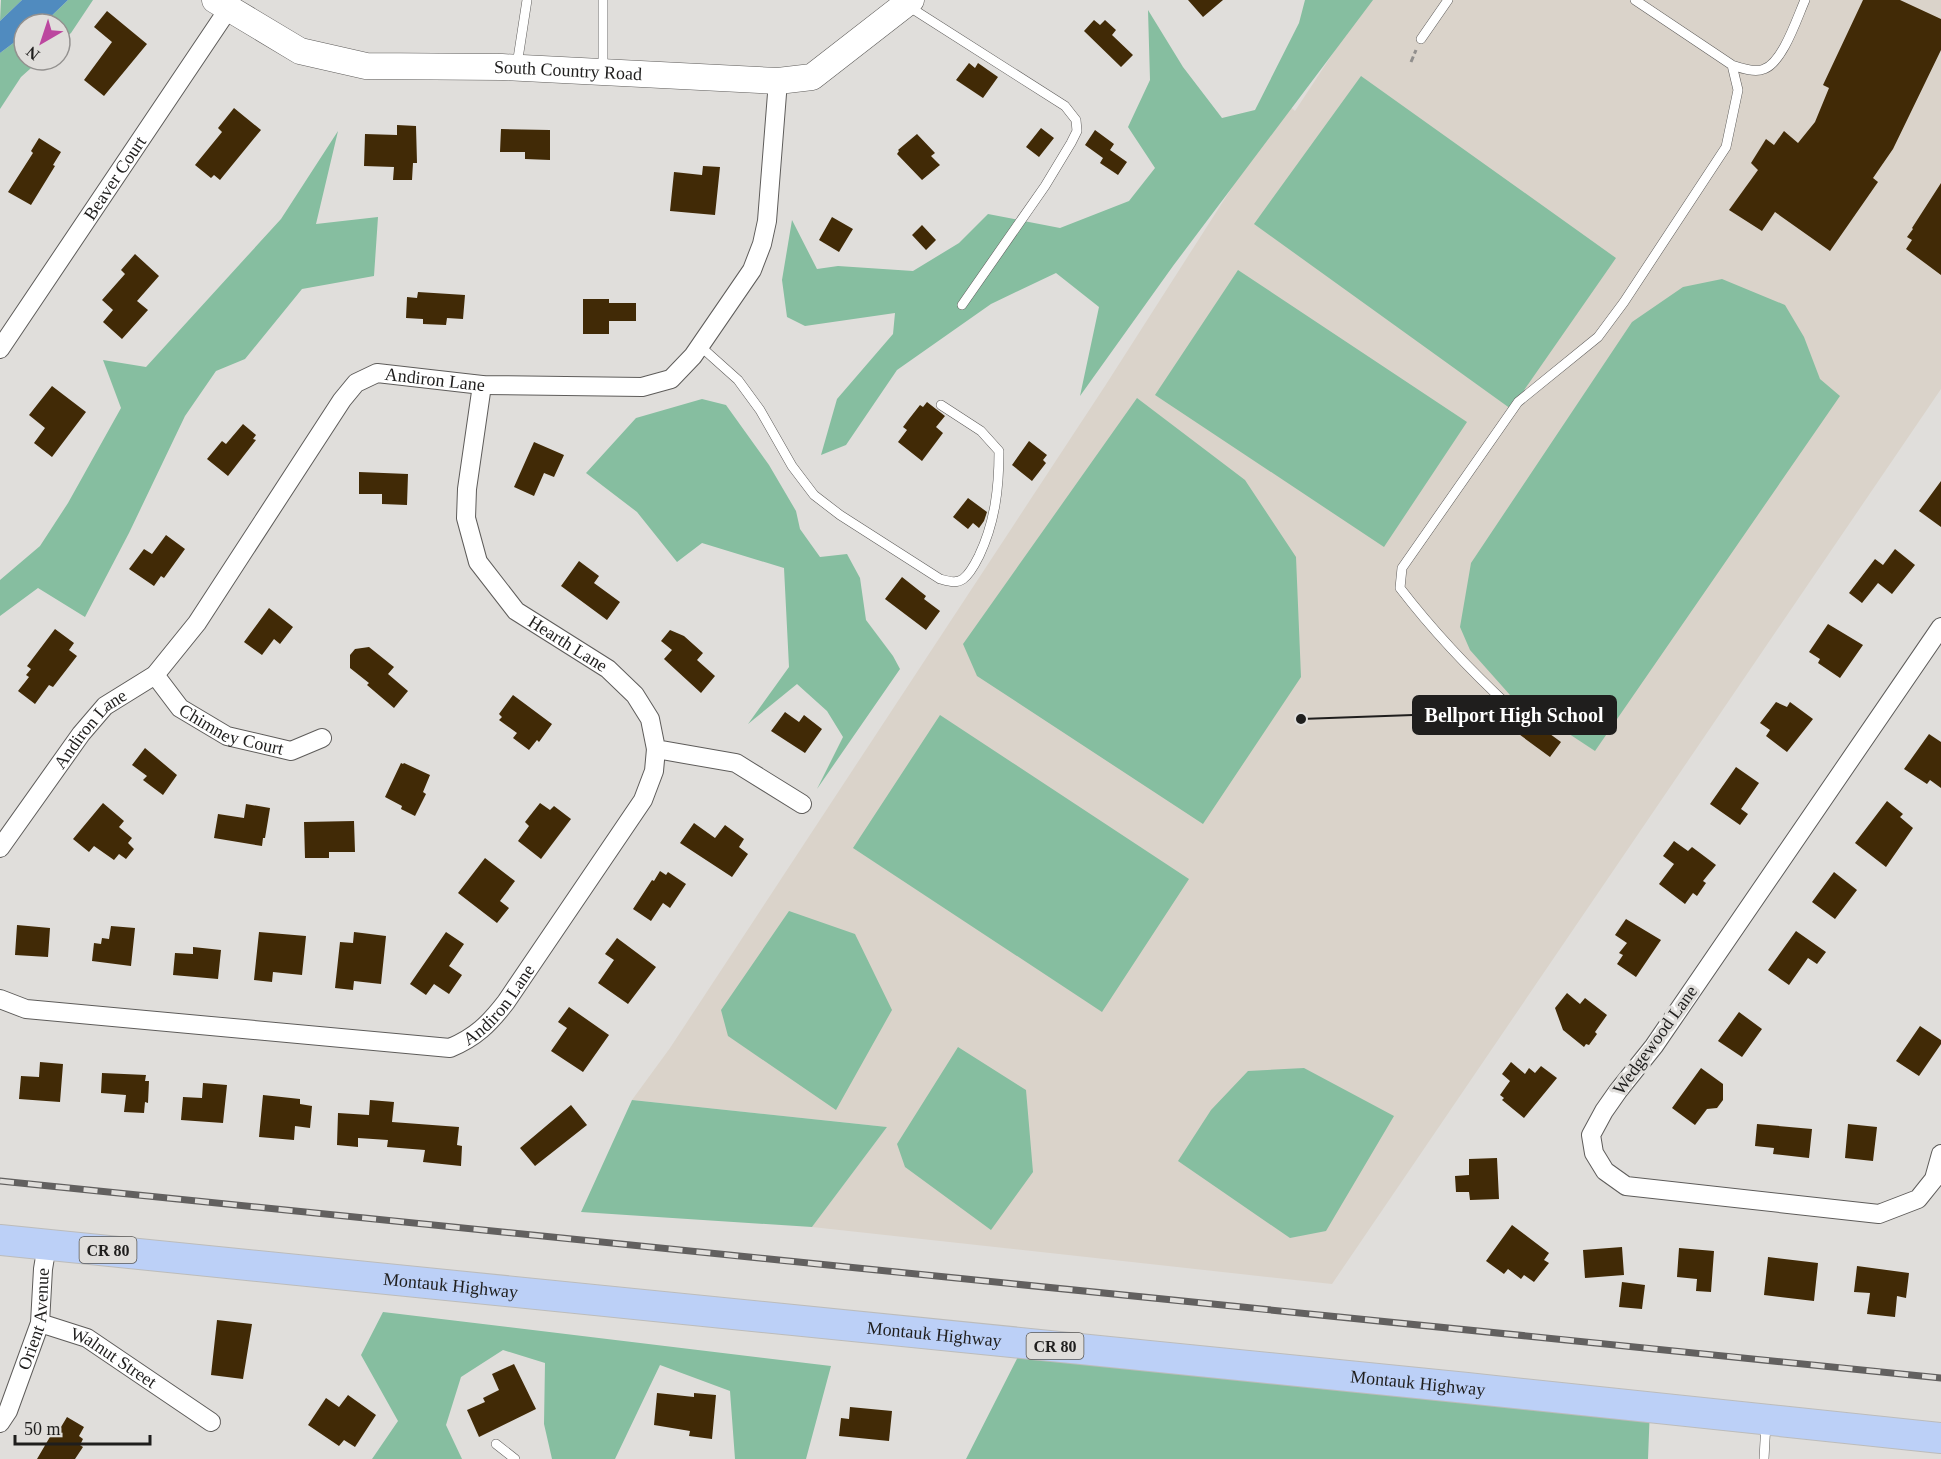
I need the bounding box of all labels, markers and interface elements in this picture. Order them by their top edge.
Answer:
north arrow [12,12,72,72]
text: N [23,43,43,64]
street label: South Country Road [494,57,643,84]
street label: Beaver Court [80,132,150,224]
street label: Andiron Lane [384,364,486,395]
street label: Hearth Lane [525,611,611,676]
street label: Andiron Lane [50,685,130,772]
callout: Bellport High School [1413,696,1616,734]
street label: Chimney Court [176,700,285,759]
text: Bellport High School [1425,704,1604,727]
street label: Andiron Lane [459,961,539,1049]
street label: Wedgewood Lane [1609,982,1701,1098]
road number: CR 80 [80,1237,136,1263]
street label: Orient Avenue [14,1267,53,1373]
street label: Montauk Highway [382,1269,519,1302]
street label: Montauk Highway [866,1318,1003,1351]
street label: Walnut Street [68,1323,160,1392]
road number: CR 80 [1026,1333,1084,1359]
street label: Montauk Highway [1349,1366,1486,1400]
scale bar [15,1408,150,1446]
text: 50 m [24,1419,61,1439]

